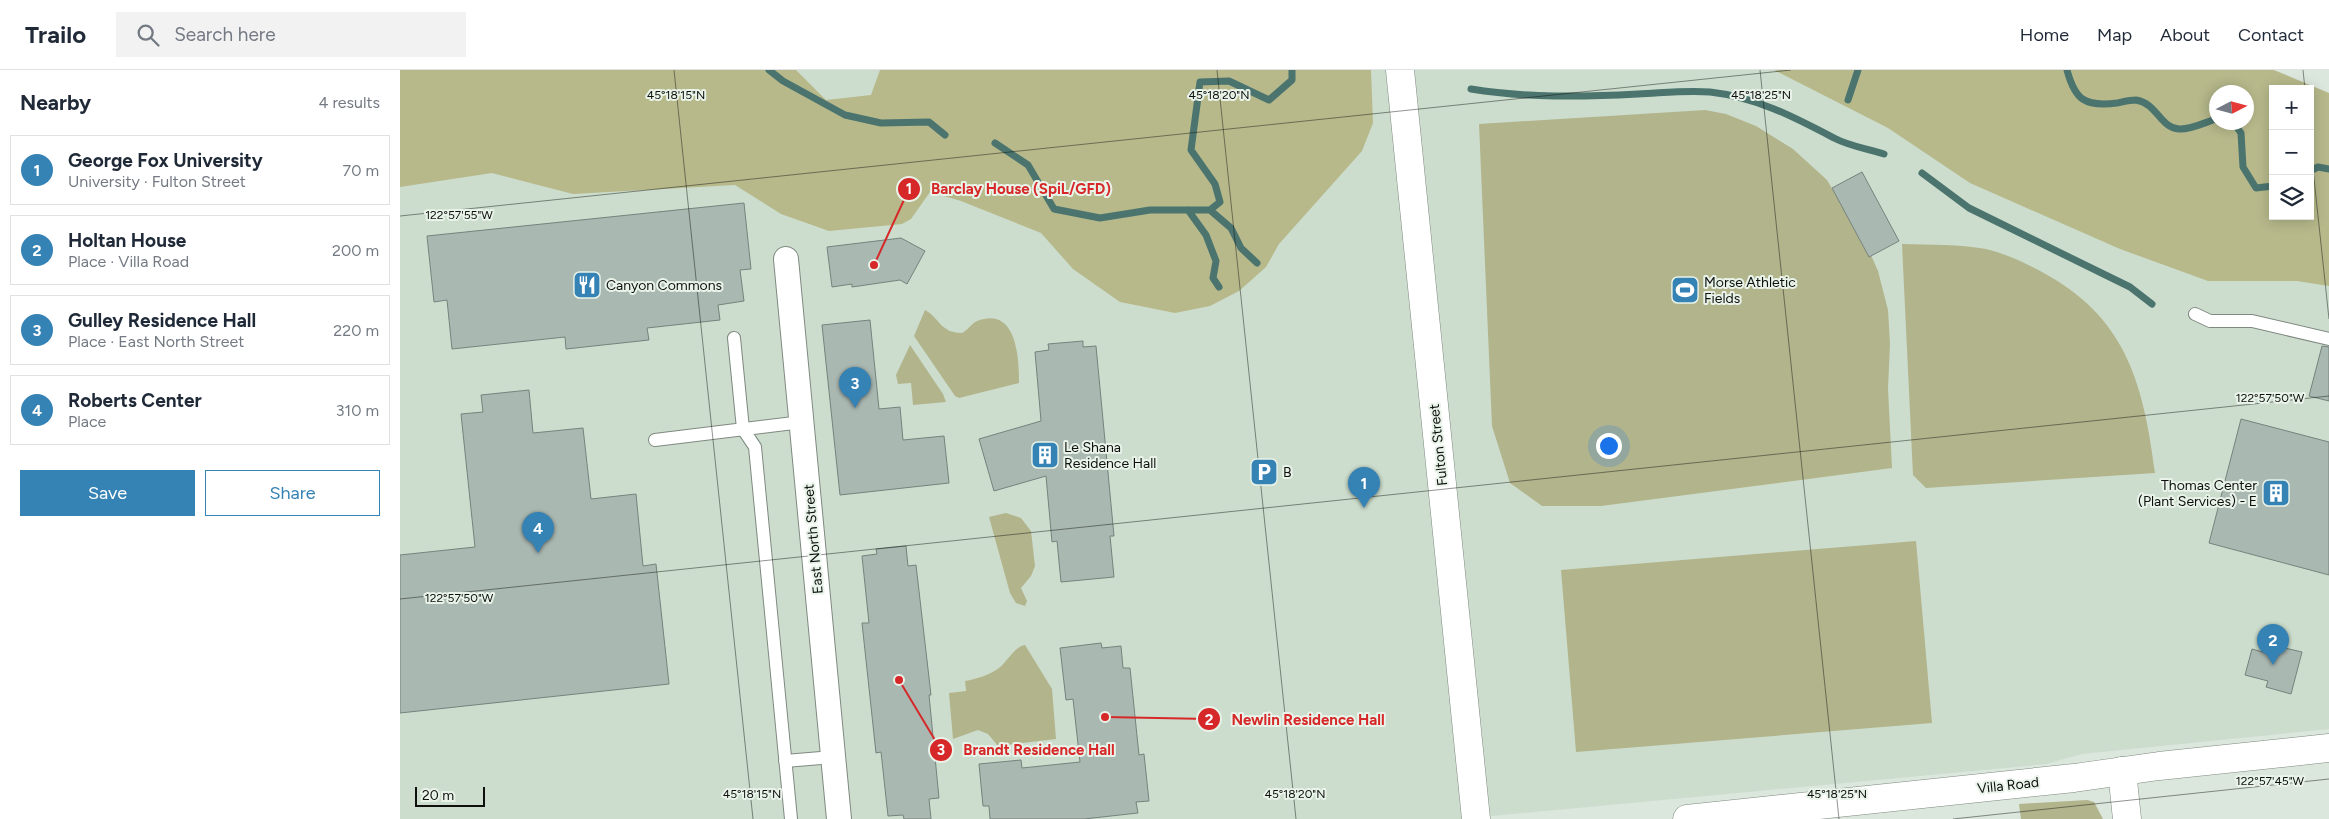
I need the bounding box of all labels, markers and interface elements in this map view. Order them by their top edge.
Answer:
search box [116,12,466,57]
text: Trailo [25,20,86,49]
icon: search [134,21,162,49]
text: Search here [174,23,276,46]
text: Home [2020,24,2069,46]
text: Map [2097,24,2132,46]
text: About [2160,24,2210,46]
text: Contact [2238,24,2304,46]
north arrow [2209,85,2254,130]
map controls [2269,85,2314,220]
button: + [2269,85,2314,130]
text: 45°18'15"N [647,88,705,102]
text: 45°18'20"N [1188,88,1250,102]
text: 45°18'25"N [1731,88,1791,102]
text: Nearby [20,90,91,115]
text: 4 results [319,93,380,112]
button: − [2269,130,2314,175]
text: George Fox University [68,149,263,172]
text: 1 [34,161,40,180]
text: 70 m [343,161,379,180]
text: University · Fulton Street [68,172,246,191]
callout: Barclay House (SpiL/GFD) [896,174,1121,204]
button: layers [2269,175,2314,220]
text: 1 [906,180,912,198]
text: Barclay House (SpiL/GFD) [931,180,1111,198]
text: 122°57'55"W [425,208,493,222]
text: Holtan House [68,229,186,252]
text: 2 [32,241,42,260]
text: 200 m [332,241,379,260]
text: Place · Villa Road [68,252,189,271]
restaurant icon: Canyon Commons [572,270,602,300]
place label: Morse Athletic Fields [1704,274,1796,307]
sports icon: Morse Athletic Fields [1670,275,1700,305]
place label: Canyon Commons [606,277,722,294]
text: Gulley Residence Hall [68,309,256,332]
text: 3 [33,321,41,340]
text: 220 m [333,321,379,340]
text: Place · East North Street [68,332,244,351]
pin: 3 [839,367,871,408]
text: Roberts Center [68,389,202,412]
text: 122°57'50"W [2236,391,2305,405]
text: 4 [32,401,42,420]
text: 310 m [336,401,379,420]
street label: Fulton Street [1426,403,1451,487]
text: Place [68,412,106,431]
your location [1596,433,1622,459]
place label: Le Shana Residence Hall [1064,439,1156,472]
building icon: Le Shana Residence Hall [1030,440,1060,470]
parking icon: B [1249,457,1279,487]
place label: B [1283,464,1292,481]
pin: 1 [1348,467,1380,508]
button: Save [20,470,195,516]
button: Share [205,470,380,516]
place label: Thomas Center (Plant Services) - E [2138,477,2257,510]
building icon: Thomas Center (Plant Services) - E [2261,478,2291,508]
street label: East North Street [800,483,827,595]
pin: 4 [522,512,554,553]
text: 122°57'50"W [425,591,494,605]
pin: 2 [2257,624,2289,665]
callout: Newlin Residence Hall [1196,704,1394,734]
text: 2 [1205,711,1214,729]
text: Newlin Residence Hall [1231,711,1385,729]
callout: Brandt Residence Hall [928,735,1125,765]
text: 3 [937,741,945,759]
text: Brandt Residence Hall [963,741,1115,759]
street label: Villa Road [1976,774,2040,797]
text: 122°57'45"W [2236,774,2305,788]
scale bar [415,784,485,807]
text: 20 m [422,787,454,804]
text: 45°18'15"N [723,787,781,801]
text: 45°18'20"N [1264,787,1326,801]
text: 45°18'25"N [1807,787,1867,801]

